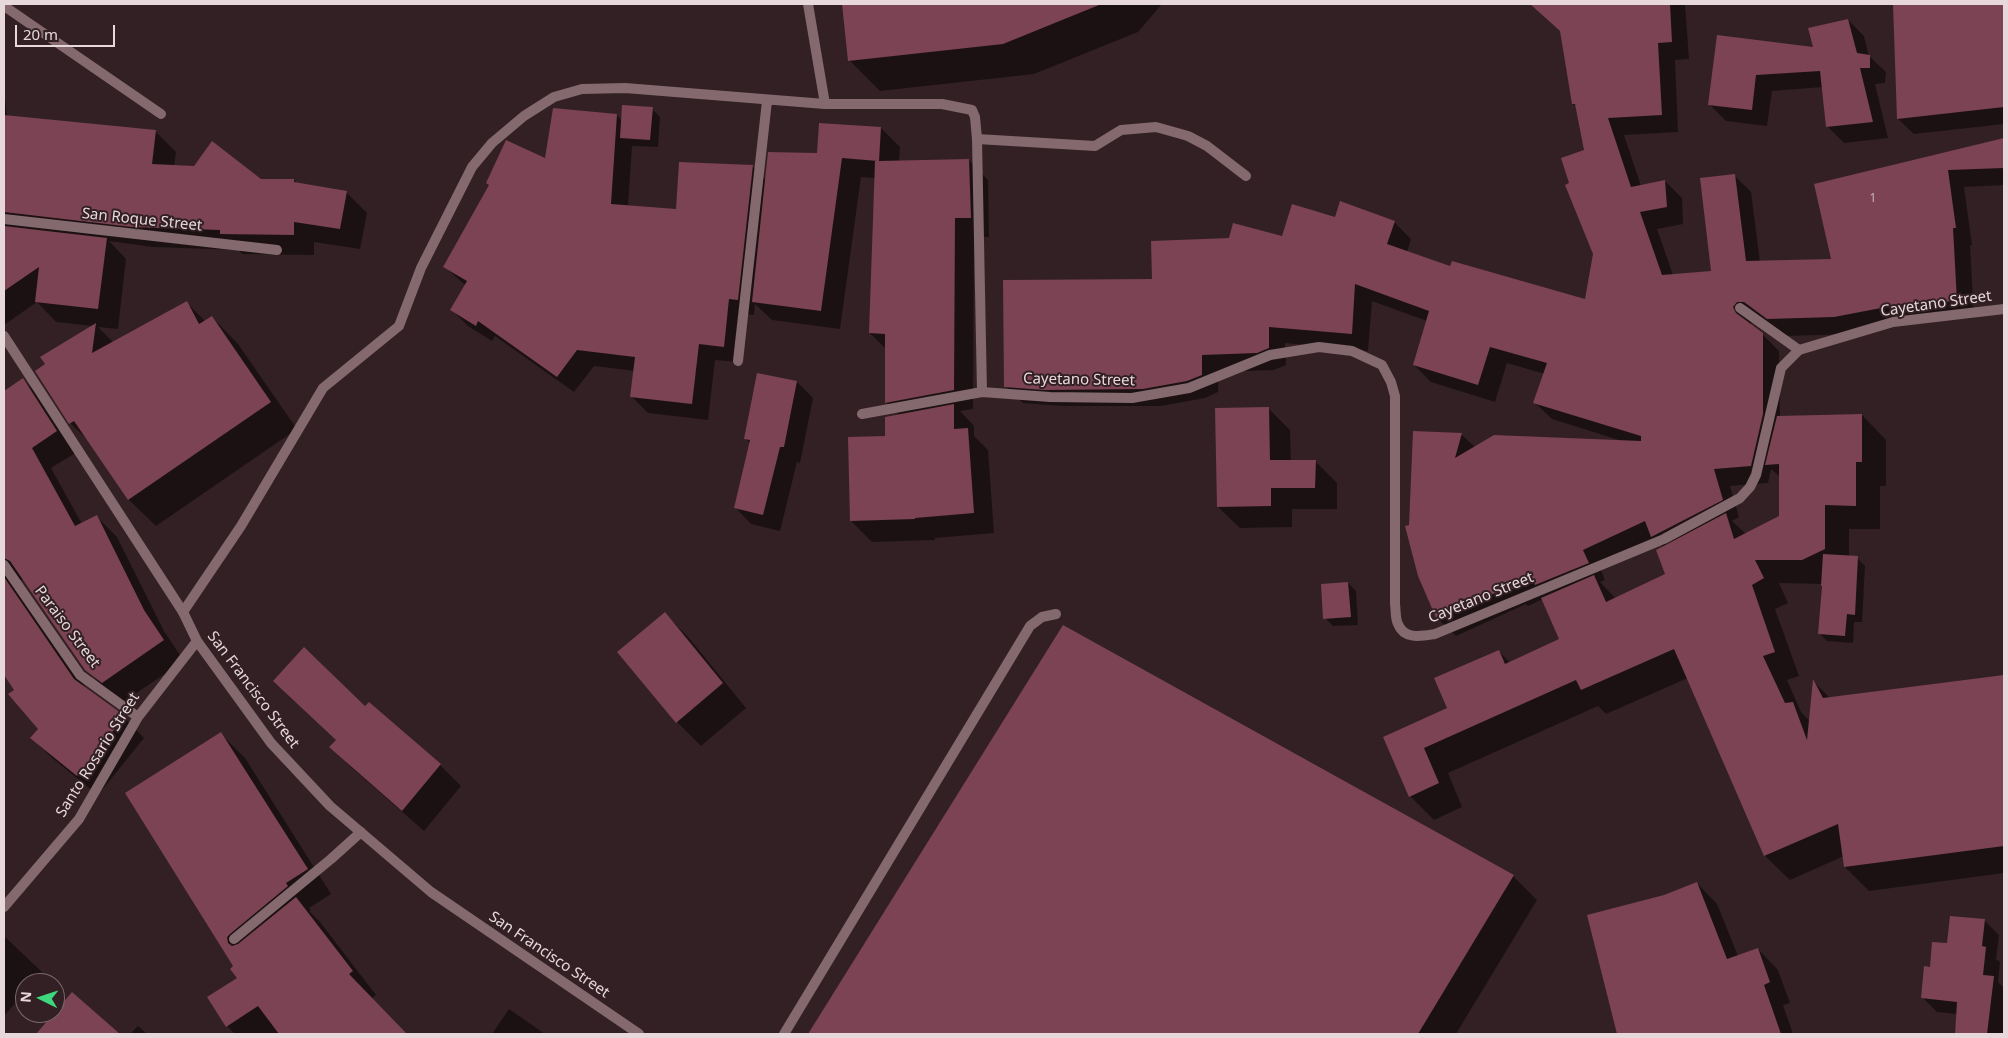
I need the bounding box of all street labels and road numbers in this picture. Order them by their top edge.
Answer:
street label: San Roque Street [81,205,203,235]
street label: Cayetano Street [1879,287,1993,321]
street label: Cayetano Street [1023,370,1135,390]
street label: Cayetano Street [1426,569,1536,627]
street label: Paraiso Street [30,583,104,671]
street label: San Francisco Street [203,628,303,752]
street label: Santo Rosario Street [52,689,144,821]
street label: San Francisco Street [485,908,613,1002]

